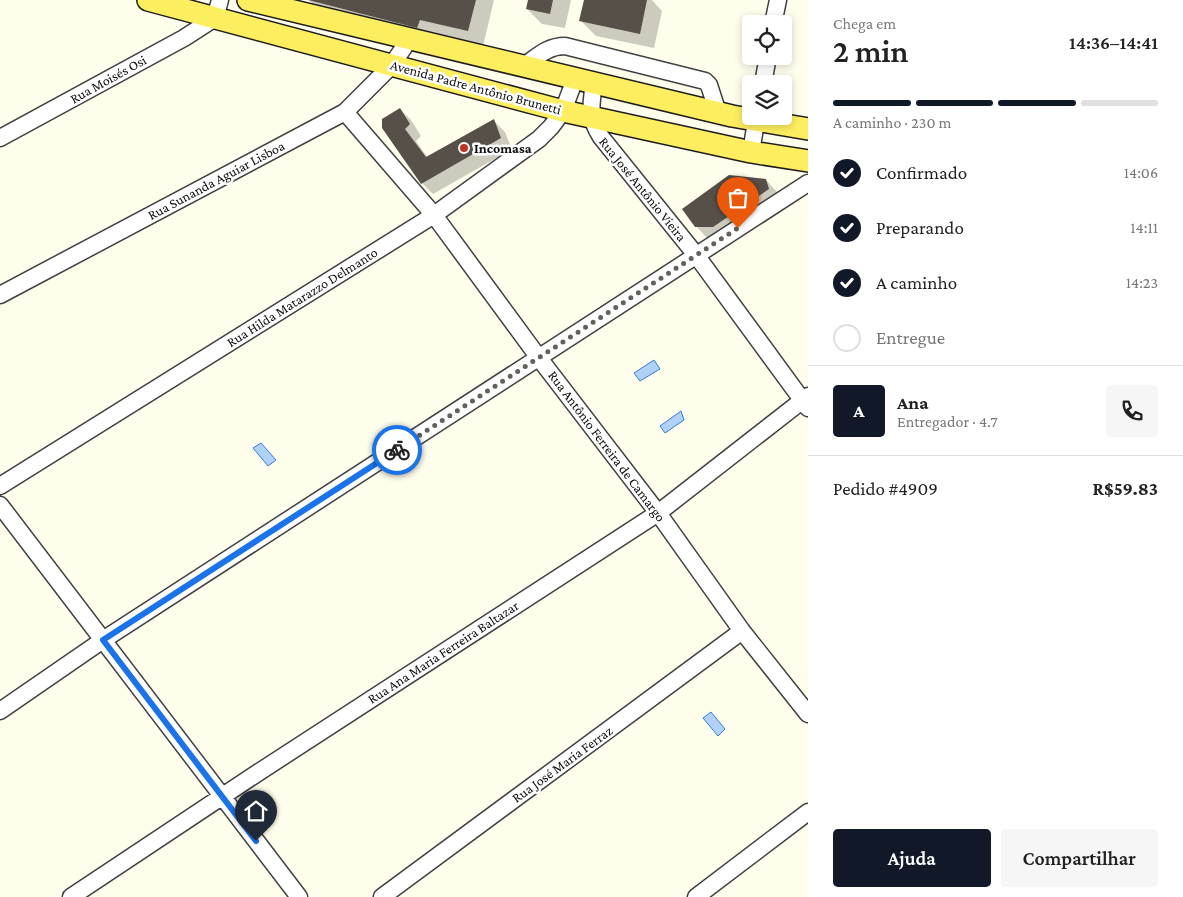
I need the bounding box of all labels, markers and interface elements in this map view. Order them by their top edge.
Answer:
map controls [742,15,792,125]
button: locate [742,15,792,65]
text: Chega em [833,15,896,32]
text: 14:36–14:41 [1069,32,1158,53]
text: 2 min [833,33,908,69]
street label: Rua Moisés Osi [67,51,149,107]
street label: Avenida Padre Antônio Brunetti [389,56,564,118]
button: layers [742,75,792,125]
text: A caminho · 230 m [833,114,951,131]
street label: Rua José Antônio Vieira [596,134,690,245]
street label: Rua Sunanda Aguiar Lisboa [145,137,288,223]
place label: Incomasa [474,140,532,156]
marker: Incomasa [458,142,470,154]
icon: check [833,159,861,187]
text: Confirmado [876,162,967,183]
text: 14:06 [1124,164,1158,181]
pin [717,177,759,228]
icon: bag [724,184,752,212]
icon: check [833,214,861,242]
text: Preparando [876,217,964,238]
text: 14:11 [1130,219,1158,236]
street label: Rua Hilda Matarazzo Delmanto [224,244,380,350]
icon: check [833,269,861,297]
text: A caminho [876,272,957,293]
text: 14:23 [1126,274,1158,291]
text: Entregue [876,327,945,348]
street label: Rua Antônio Ferreira de Camargo [545,367,669,525]
button: phone [1106,385,1158,437]
text: Ana [897,392,928,413]
text: A [853,400,865,421]
text: Entregador · 4.7 [897,413,998,430]
courier [372,425,422,475]
icon: bike [383,436,411,464]
text: Pedido #4909 [833,478,938,499]
text: R$59.83 [1093,478,1158,499]
street label: Rua Ana Maria Ferreira Baltazar [364,597,522,707]
street label: Rua José Maria Ferraz [509,722,615,806]
pin [235,790,277,841]
icon: home [242,797,270,825]
button: Ajuda [833,829,991,887]
button: Compartilhar [1001,829,1158,887]

